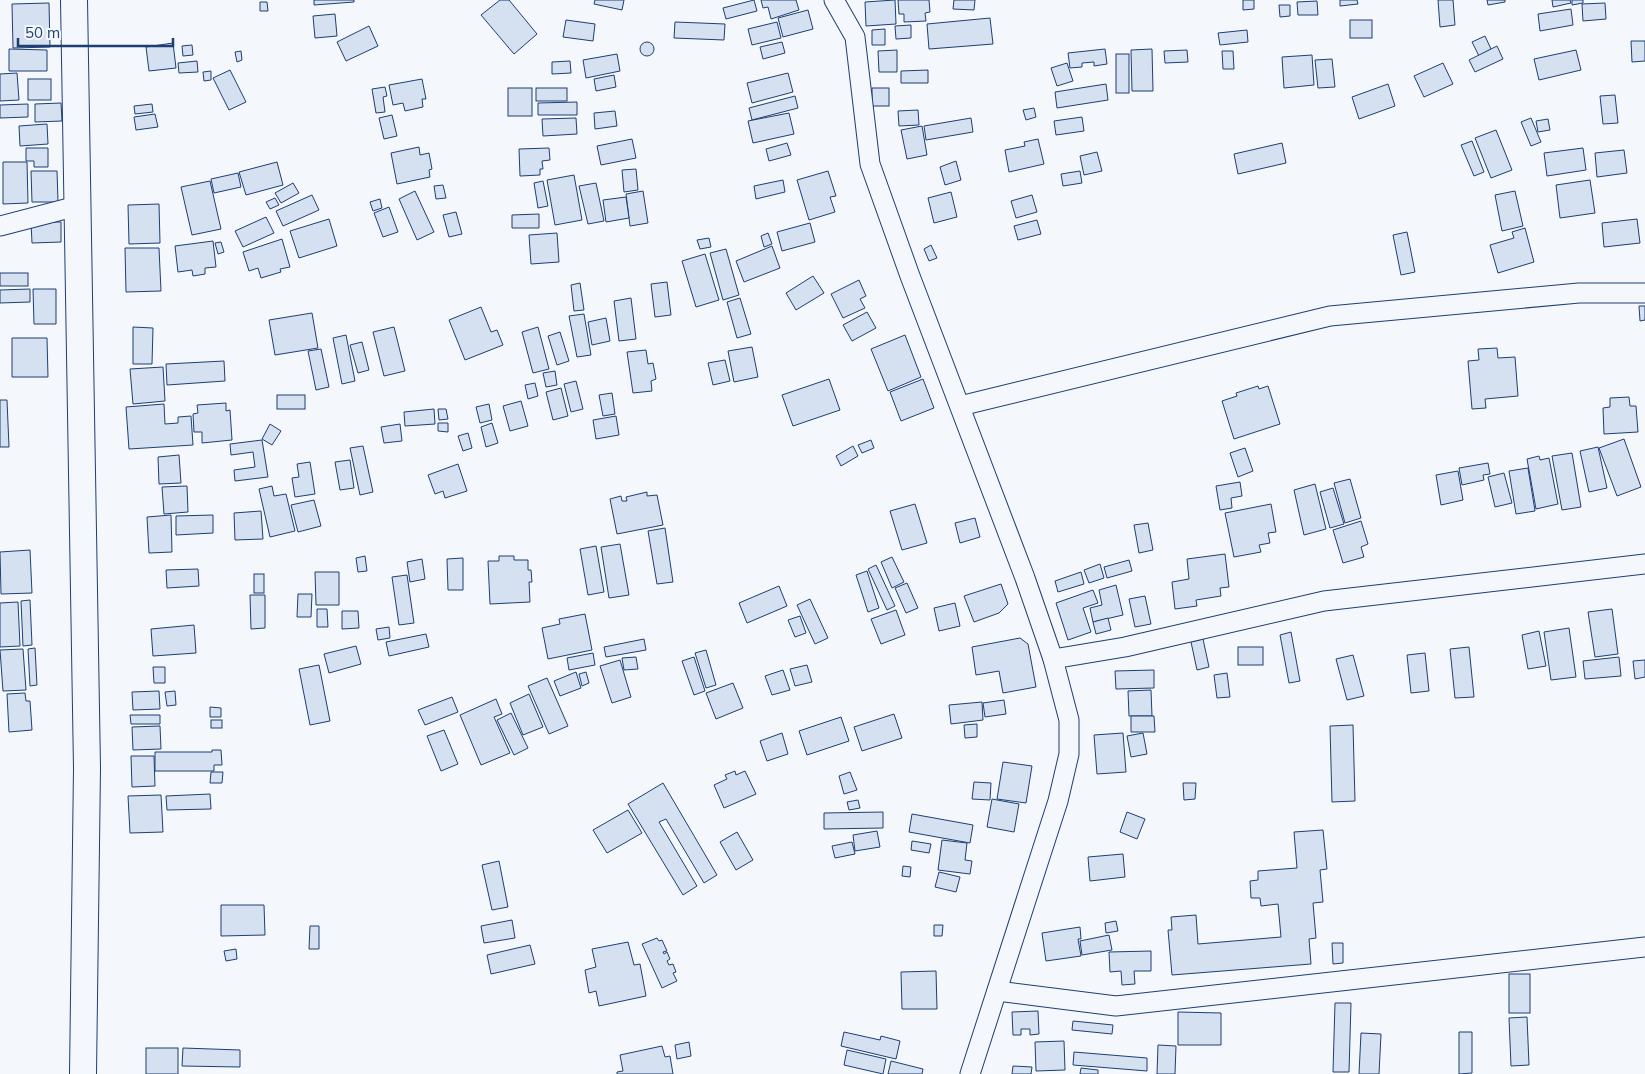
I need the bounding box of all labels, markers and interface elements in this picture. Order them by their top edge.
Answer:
scale bar [18,15,172,47]
text: 50 m [25,23,60,42]

